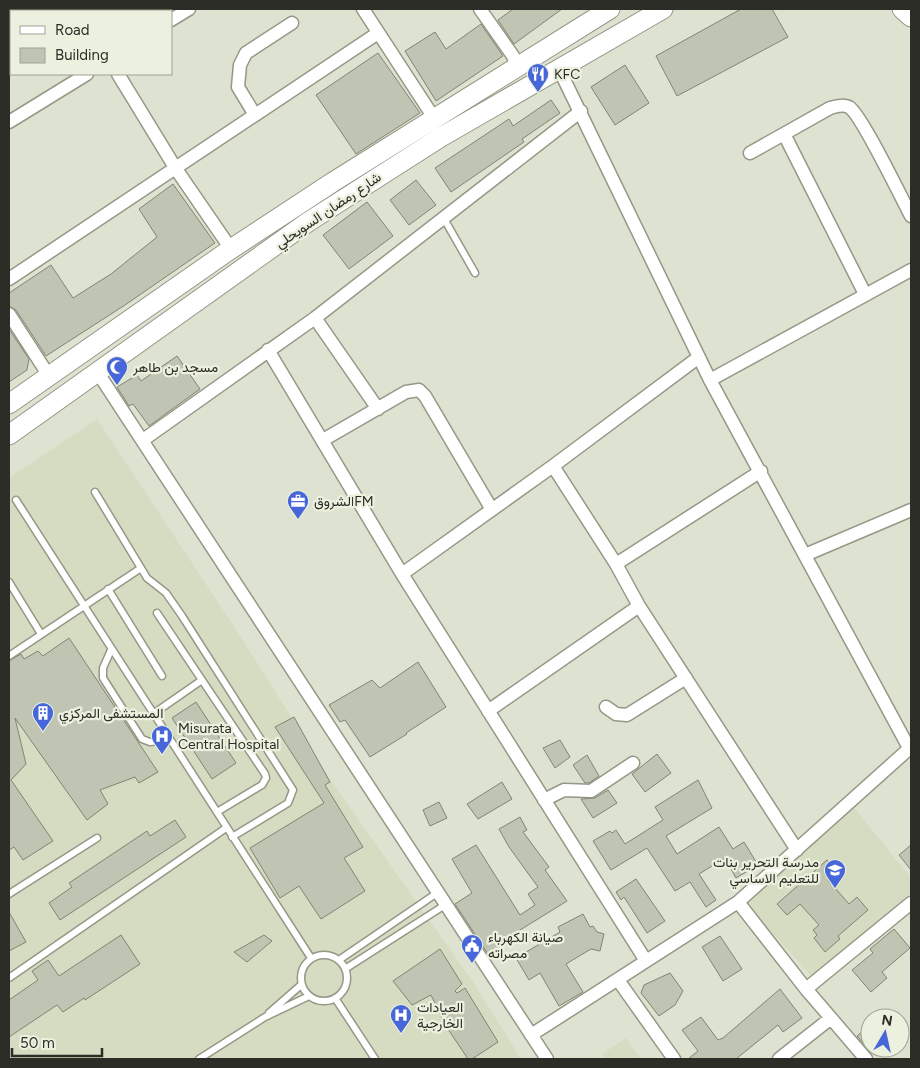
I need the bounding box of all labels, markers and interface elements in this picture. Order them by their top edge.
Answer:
legend [10,10,172,75]
text: Road [55,21,90,39]
text: Building [55,46,109,64]
restaurant icon: KFC [526,62,550,93]
place label: KFC [554,66,580,83]
street label: شارع رمضان السويحلي [272,169,386,255]
mosque icon: مسجد بن طاهر [105,355,129,386]
place label: مسجد بن طاهر [132,359,218,376]
office icon: الشروقFM [286,489,310,520]
place label: الشروقFM [314,493,374,510]
building icon: المستشفى المركزي [31,701,55,732]
place label: المستشفى المركزي [59,705,163,725]
place label: Misurata Central Hospital [178,720,279,753]
hospital icon: Misurata Central Hospital [150,724,174,755]
place label: مدرسة التحرير بنات للتعليم الاساسي [713,854,819,890]
school or university icon: مدرسة التحرير بنات للتعليم الاساسي [823,858,847,889]
place label: صيانة الكهرباء مصراته [488,929,563,962]
public building icon: صيانة الكهرباء مصراته [460,933,484,964]
place label: العيادات الخارجية [417,999,463,1032]
hospital icon: العيادات الخارجية [389,1003,413,1034]
north arrow [860,1008,910,1058]
text: N [880,1011,894,1030]
scale bar [12,1026,102,1058]
text: 50 m [20,1034,55,1052]

